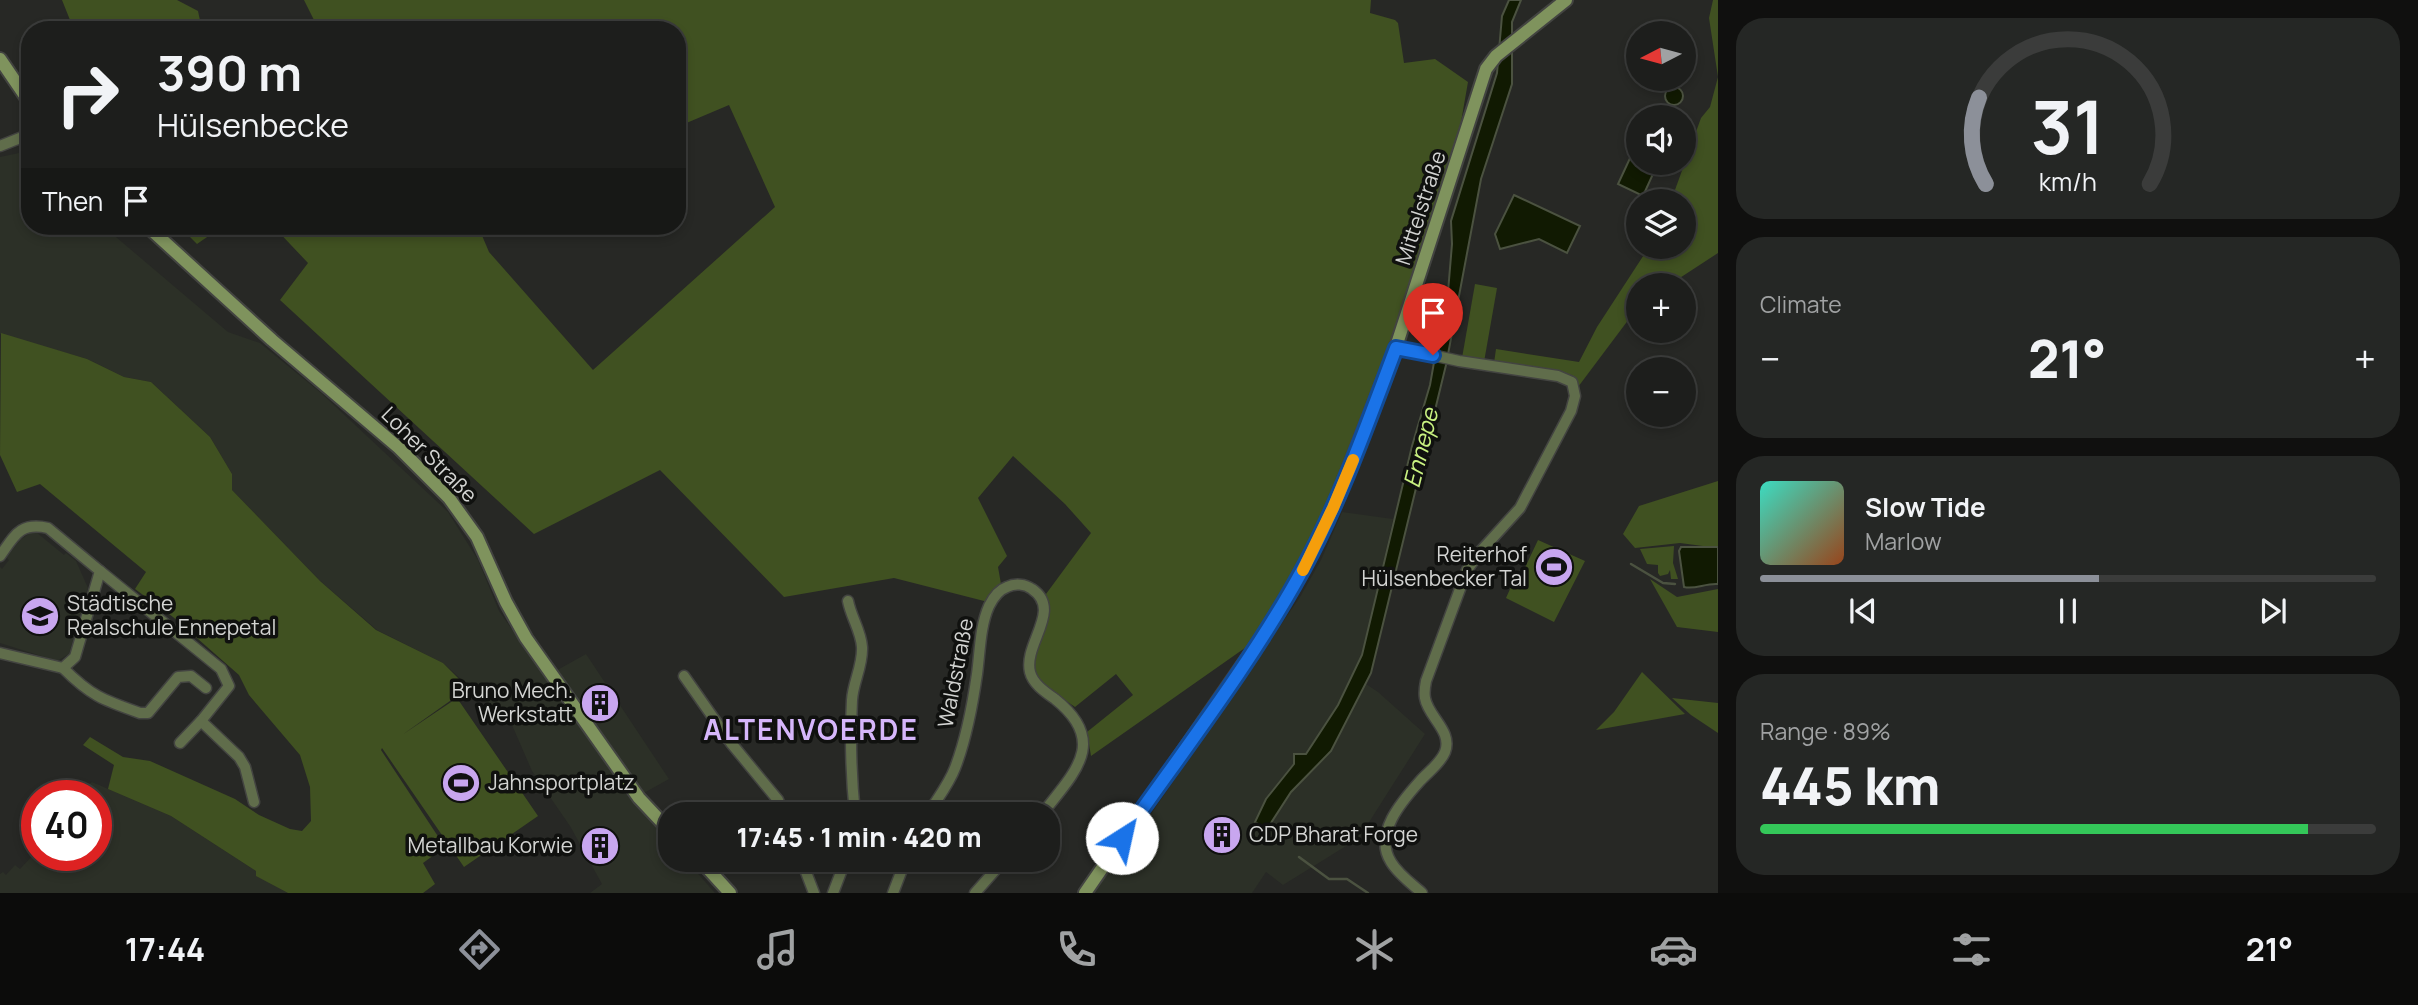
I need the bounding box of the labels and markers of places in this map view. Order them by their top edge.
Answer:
pin [1403,283,1463,355]
place label: Reiterhof Hülsenbecker Tal [1362,540,1528,592]
sports icon: Reiterhof Hülsenbecker Tal [1533,546,1575,588]
place label: Städtische Realschule Ennepetal [67,589,276,641]
school or university icon: Städtische Realschule Ennepetal [19,595,61,637]
place label: Bruno Mech. Werkstatt [452,676,573,728]
building icon: Bruno Mech. Werkstatt [579,682,621,724]
sports icon: Jahnsportplatz [440,762,482,804]
place label: Jahnsportplatz [488,768,635,796]
building icon: CDP Bharat Forge [1201,814,1243,856]
place label: CDP Bharat Forge [1249,820,1418,848]
building icon: Metallbau Korwie [579,825,621,867]
place label: Metallbau Korwie [408,831,573,859]

